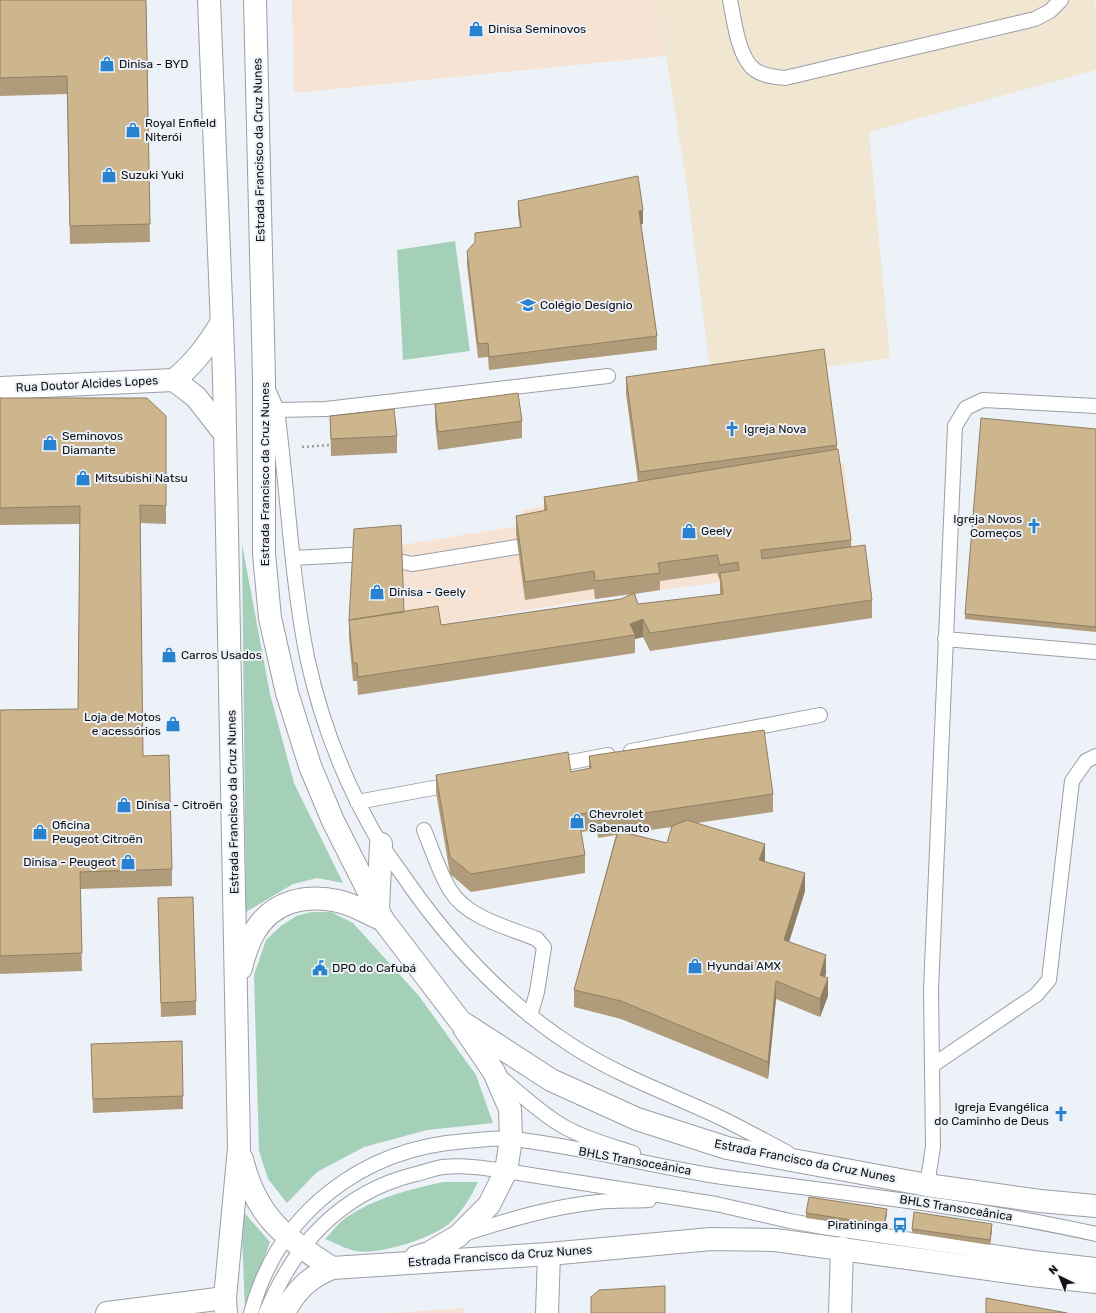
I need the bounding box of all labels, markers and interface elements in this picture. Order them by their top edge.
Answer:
shop icon: Dinisa Seminovos [467,20,485,38]
place label: Dinisa Seminovos [488,22,586,36]
shop icon: Dinisa - BYD [98,55,116,73]
place label: Dinisa - BYD [119,57,189,71]
street label: Estrada Francisco da Cruz Nunes [250,58,268,242]
place label: Royal Enfield Niterói [145,116,216,144]
shop icon: Royal Enfield Niterói [124,121,142,139]
shop icon: Suzuki Yuki [100,166,118,184]
place label: Suzuki Yuki [121,168,184,182]
school or university icon: Colégio Desígnio [519,296,537,314]
place label: Colégio Desígnio [540,298,633,312]
street label: Rua Doutor Alcides Lopes [16,373,158,395]
street label: Estrada Francisco da Cruz Nunes [258,382,272,566]
church icon: Igreja Nova [723,420,741,438]
place label: Igreja Nova [744,422,806,436]
place label: Seminovos Diamante [62,429,123,457]
shop icon: Seminovos Diamante [41,434,59,452]
shop icon: Mitsubishi Natsu [74,469,92,487]
place label: Mitsubishi Natsu [95,471,188,485]
place label: Igreja Novos Começos [953,512,1022,540]
church icon: Igreja Novos Começos [1025,517,1043,535]
shop icon: Geely [680,522,698,540]
place label: Geely [701,524,733,538]
shop icon: Dinisa - Geely [368,583,386,601]
place label: Dinisa - Geely [389,585,466,599]
shop icon: Carros Usados [160,646,178,664]
place label: Carros Usados [181,648,262,662]
place label: Loja de Motos e acessórios [84,710,161,738]
street label: Estrada Francisco da Cruz Nunes [224,710,242,894]
shop icon: Loja de Motos e acessórios [164,715,182,733]
shop icon: Dinisa - Citroën [115,796,133,814]
place label: Dinisa - Citroën [136,798,223,812]
place label: Chevrolet Sabenauto [589,807,650,835]
shop icon: Chevrolet Sabenauto [568,812,586,830]
place label: Oficina Peugeot Citroën [52,818,143,846]
shop icon: Oficina Peugeot Citroën [31,823,49,841]
shop icon: Dinisa - Peugeot [119,853,137,871]
place label: Dinisa - Peugeot [23,855,116,869]
shop icon: Hyundai AMX [686,957,704,975]
public building icon: DPO do Cafubá [311,959,329,977]
place label: Hyundai AMX [707,959,782,973]
place label: DPO do Cafubá [332,961,416,975]
place label: Igreja Evangélica do Caminho de Deus [934,1100,1049,1128]
church icon: Igreja Evangélica do Caminho de Deus [1052,1105,1070,1123]
street label: Estrada Francisco da Cruz Nunes [713,1137,897,1185]
street label: BHLS Transoceânica [578,1144,692,1178]
street label: BHLS Transoceânica [899,1192,1013,1224]
bus stop icon: Piratininga [891,1216,909,1234]
place label: Piratininga [828,1218,888,1232]
street label: Estrada Francisco da Cruz Nunes [408,1243,592,1269]
north arrow [1040,1257,1080,1297]
text: N [1046,1263,1061,1278]

